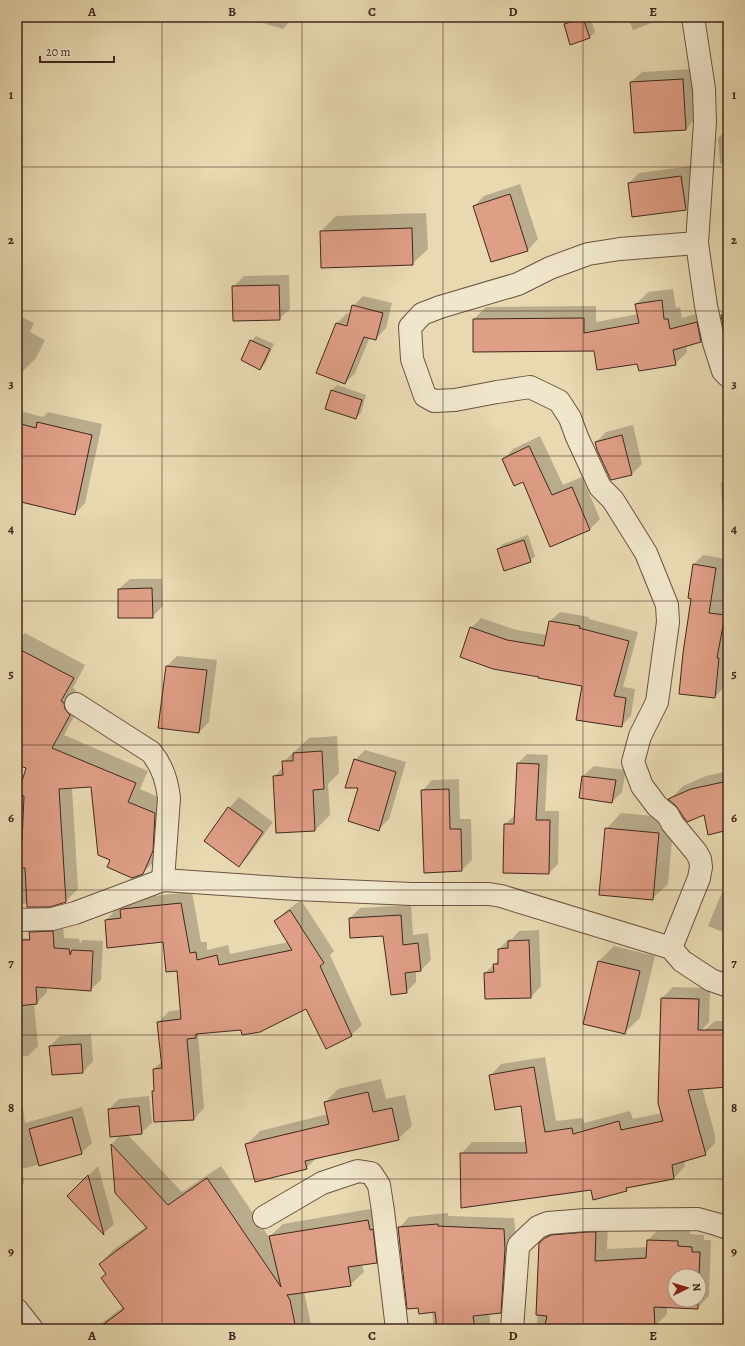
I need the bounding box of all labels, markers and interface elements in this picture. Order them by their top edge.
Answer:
text: A [87,3,97,20]
text: B [228,3,236,20]
text: C [368,3,376,20]
text: D [508,3,518,20]
text: E [649,3,657,20]
scale bar [40,38,114,64]
text: 20 m [46,44,70,60]
text: 1 [9,86,14,103]
text: 1 [732,86,737,103]
text: 2 [8,231,15,248]
text: 2 [731,231,738,248]
text: 3 [8,375,14,392]
text: 3 [731,375,737,392]
text: 4 [8,520,14,537]
text: 4 [731,520,737,537]
text: 5 [8,665,14,682]
text: 5 [731,665,737,682]
text: 6 [8,809,14,826]
text: 6 [731,809,737,826]
text: 7 [8,954,14,971]
text: 7 [731,954,737,971]
text: 8 [8,1099,14,1116]
text: 8 [731,1099,737,1116]
text: 9 [8,1243,14,1260]
text: 9 [731,1243,737,1260]
north arrow [667,1268,707,1308]
text: N [689,1283,704,1292]
text: A [87,1327,97,1344]
text: B [228,1327,236,1344]
text: C [368,1327,376,1344]
text: D [508,1327,518,1344]
text: E [649,1327,657,1344]

